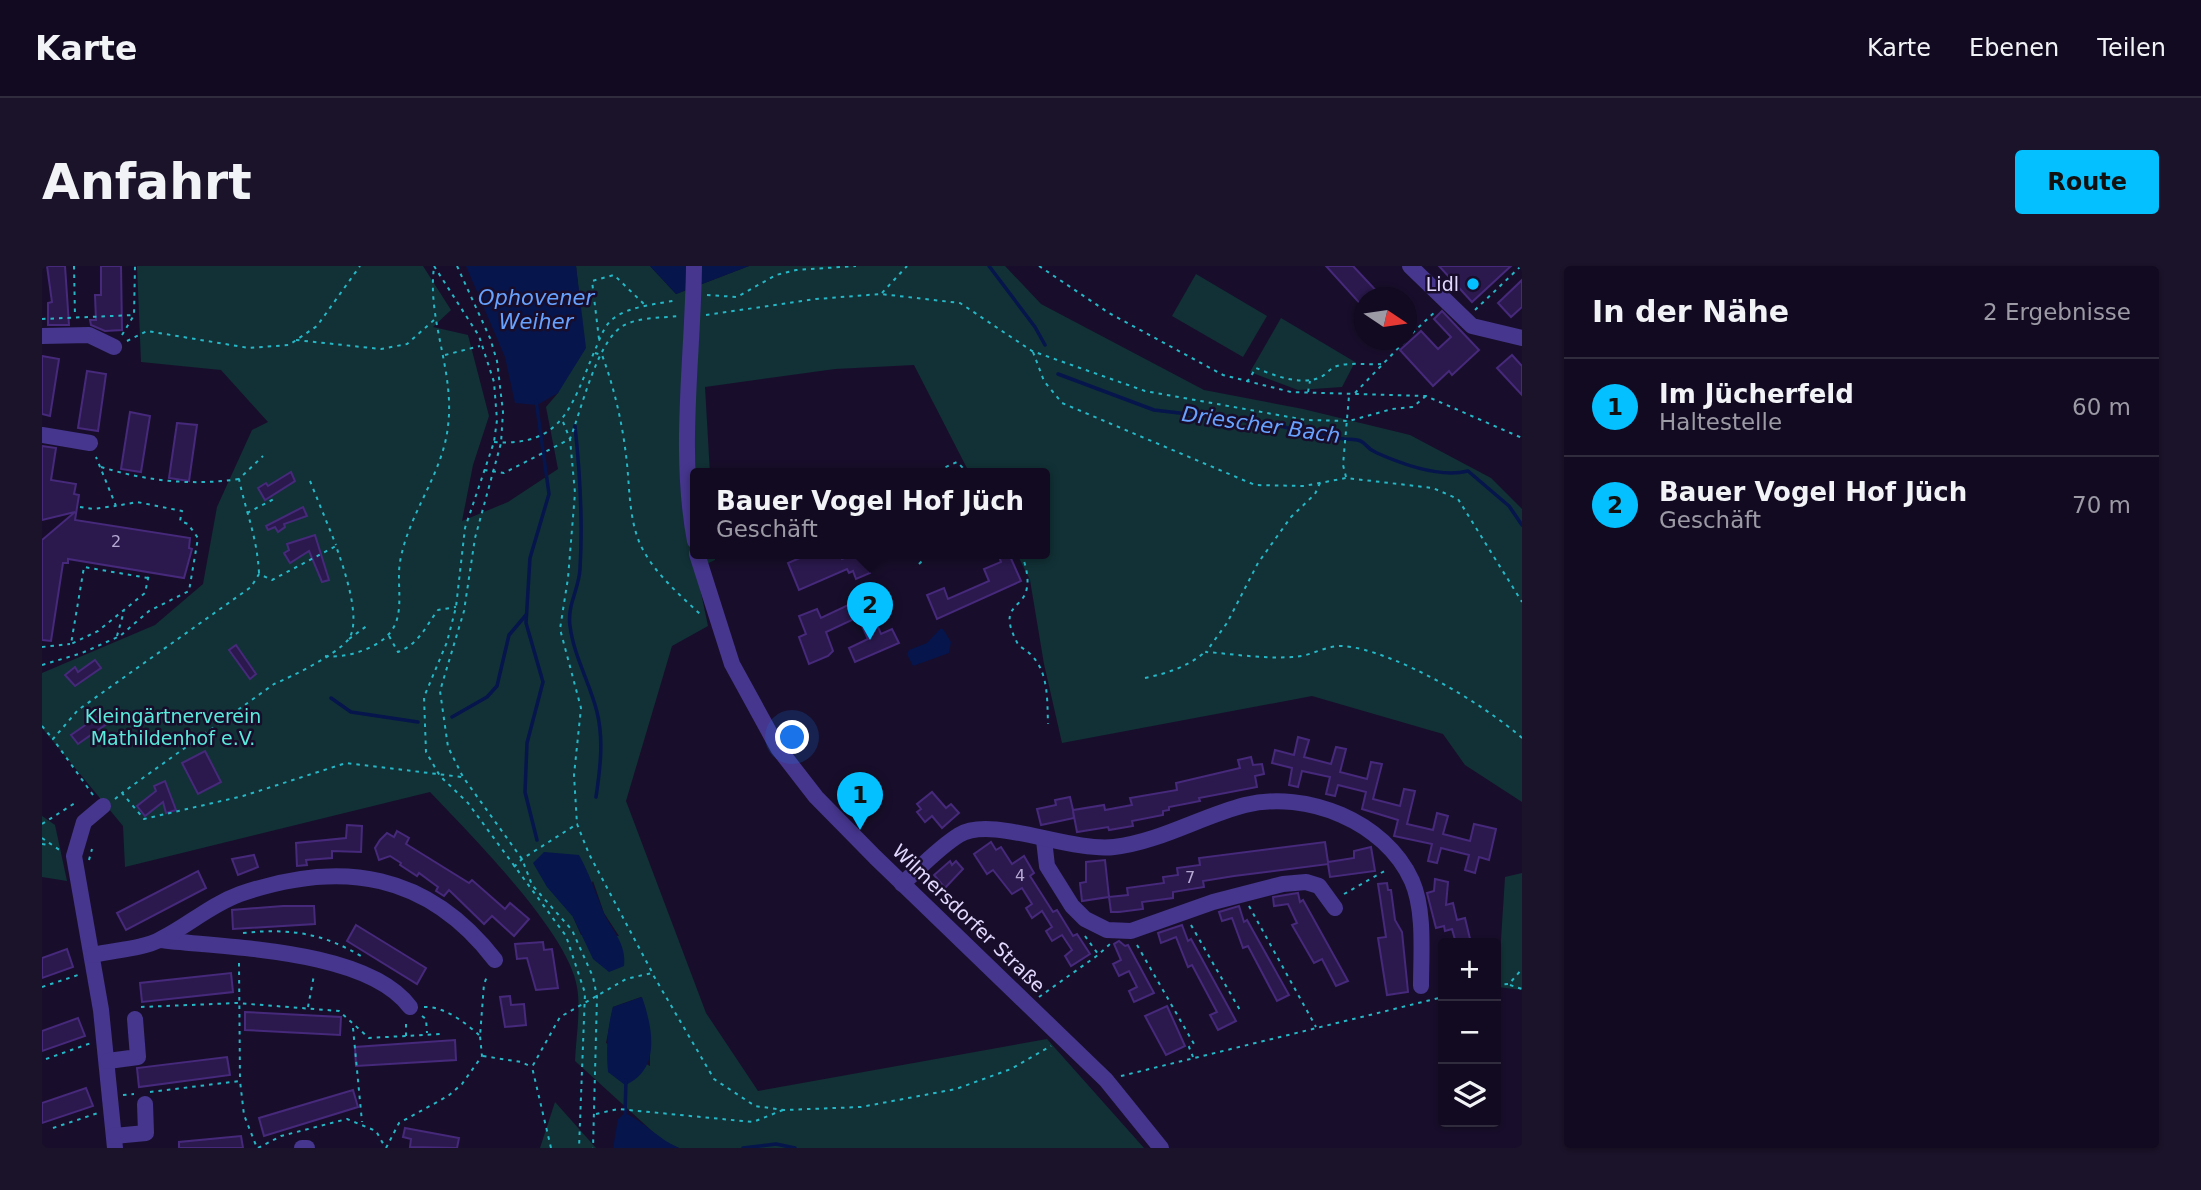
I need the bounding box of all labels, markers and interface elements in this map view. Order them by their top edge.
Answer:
text: Karte [35,29,137,68]
text: Karte [1867,34,1931,62]
text: Ebenen [1969,34,2059,62]
text: Teilen [2097,34,2166,62]
button: Route [2015,150,2159,214]
text: Anfahrt [42,154,252,211]
place label: Lidl [1426,273,1459,295]
marker: Lidl [1465,276,1481,292]
water label: Ophovener Weiher [478,286,595,334]
north arrow [1354,287,1417,350]
text: In der Nähe [1592,294,1789,329]
text: 2 Ergebnisse [1983,299,2131,325]
text: Im Jücherfeld [1659,379,1854,409]
text: 1 [1607,394,1623,420]
text: 60 m [2072,394,2131,420]
water label: Driescher Bach [1180,402,1342,448]
text: Haltestelle [1659,409,1782,435]
popup [690,468,1050,559]
text: Bauer Vogel Hof Jüch [1659,477,1967,507]
text: Bauer Vogel Hof Jüch [716,486,1024,516]
text: 2 [1607,492,1623,518]
text: 70 m [2072,492,2131,518]
text: Geschäft [1659,507,1761,533]
text: Geschäft [716,516,818,542]
house number: 2 [111,532,121,551]
pin: 2 [847,582,893,640]
park label: Kleingärtnerverein Mathildenhof e.V. [85,705,261,749]
your location [775,720,809,754]
pin: 1 [837,772,883,830]
street label: Wilmersdorfer Straße [888,840,1050,996]
house number: 4 [1015,866,1025,885]
house number: 7 [1185,868,1195,887]
map controls [1438,938,1501,1127]
button: + [1438,938,1501,1001]
button: − [1438,1001,1501,1064]
button: layers [1438,1064,1501,1127]

